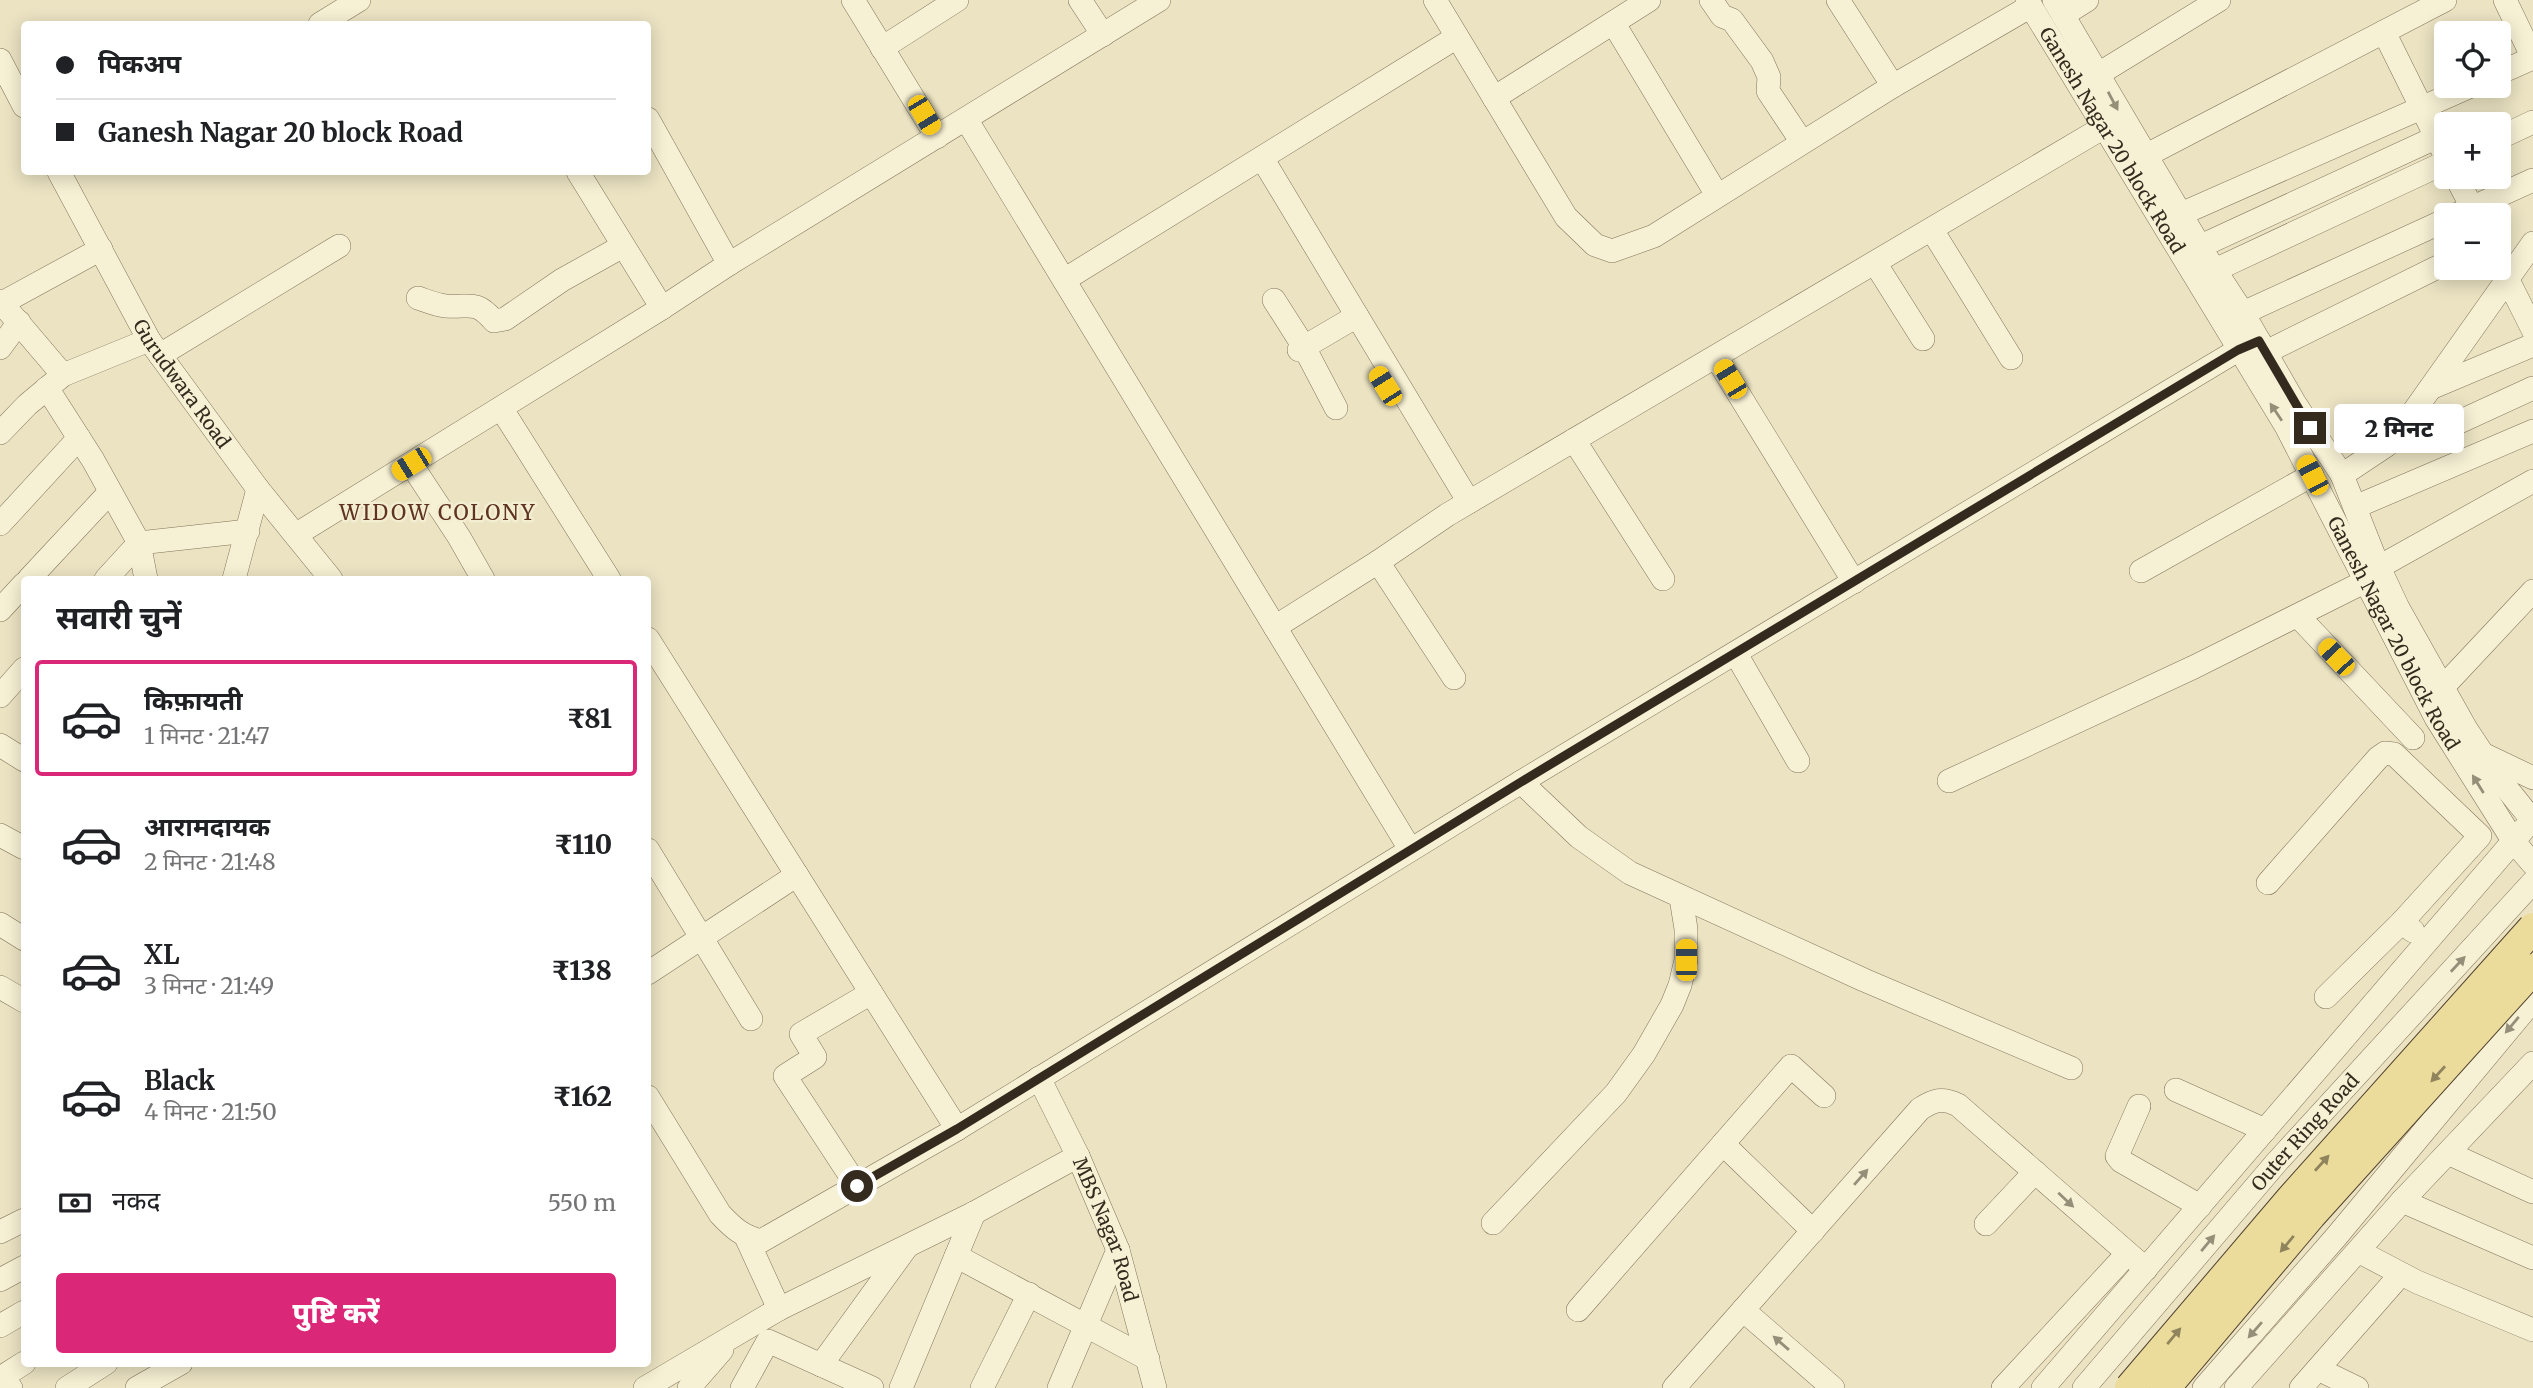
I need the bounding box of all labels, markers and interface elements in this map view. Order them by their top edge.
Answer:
map controls [2434,21,2511,280]
button: locate [2434,21,2511,98]
street label: Ganesh Nagar 20 block Road [2034,23,2190,258]
text: पिकअप [98,47,181,80]
one-way arrow [2107,91,2119,111]
car [905,92,944,138]
button: + [2434,112,2511,189]
text: Ganesh Nagar 20 block Road [98,116,463,149]
button: − [2434,203,2511,280]
street label: Gurudwara Road [128,315,236,453]
car [1711,356,1750,402]
car [1365,363,1406,409]
one-way arrow [2269,403,2283,421]
callout: 2 मिनट [2334,404,2464,452]
route end [2294,412,2326,444]
text: 2 मिनट [2365,414,2433,443]
car [388,444,435,484]
car [2293,452,2332,498]
district label: WIDOW COLONY [338,499,537,526]
street label: Ganesh Nagar 20 block Road [2322,512,2465,754]
text: सवारी चुनें [56,598,181,638]
car [2314,634,2359,680]
text: किफ़ायती [144,684,243,717]
icon: car [60,687,123,750]
text: ₹81 [567,702,612,735]
text: 1 मिनट · 21:47 [144,721,270,750]
one-way arrow [2472,774,2485,794]
text: आरामदायक [144,810,270,843]
icon: car [60,813,123,876]
text: ₹110 [554,828,612,861]
text: 2 मिनट · 21:48 [144,847,276,876]
text: XL [144,938,180,971]
icon: car [60,939,123,1002]
car [1676,939,1697,981]
text: ₹138 [551,954,612,987]
one-way arrow [2450,955,2466,973]
text: 3 मिनट · 21:49 [144,971,274,1000]
one-way arrow [2505,1016,2520,1034]
text: Black [144,1064,215,1097]
icon: car [60,1065,123,1128]
one-way arrow [2430,1065,2446,1083]
street label: Outer Ring Road [2246,1069,2364,1196]
text: ₹162 [552,1080,612,1113]
text: 4 मिनट · 21:50 [144,1097,277,1126]
street label: MBS Nagar Road [1068,1153,1143,1304]
one-way arrow [2314,1155,2330,1172]
one-way arrow [1852,1169,1868,1186]
route start [841,1170,873,1202]
icon: cash [56,1184,94,1222]
text: नकद [112,1184,160,1217]
text: 550 m [548,1188,616,1217]
one-way arrow [2057,1192,2074,1208]
one-way arrow [2200,1234,2215,1252]
one-way arrow [2279,1235,2294,1253]
button: पुष्टि करें [56,1273,616,1353]
one-way arrow [2247,1321,2263,1339]
one-way arrow [2166,1327,2182,1345]
one-way arrow [1773,1336,1790,1351]

